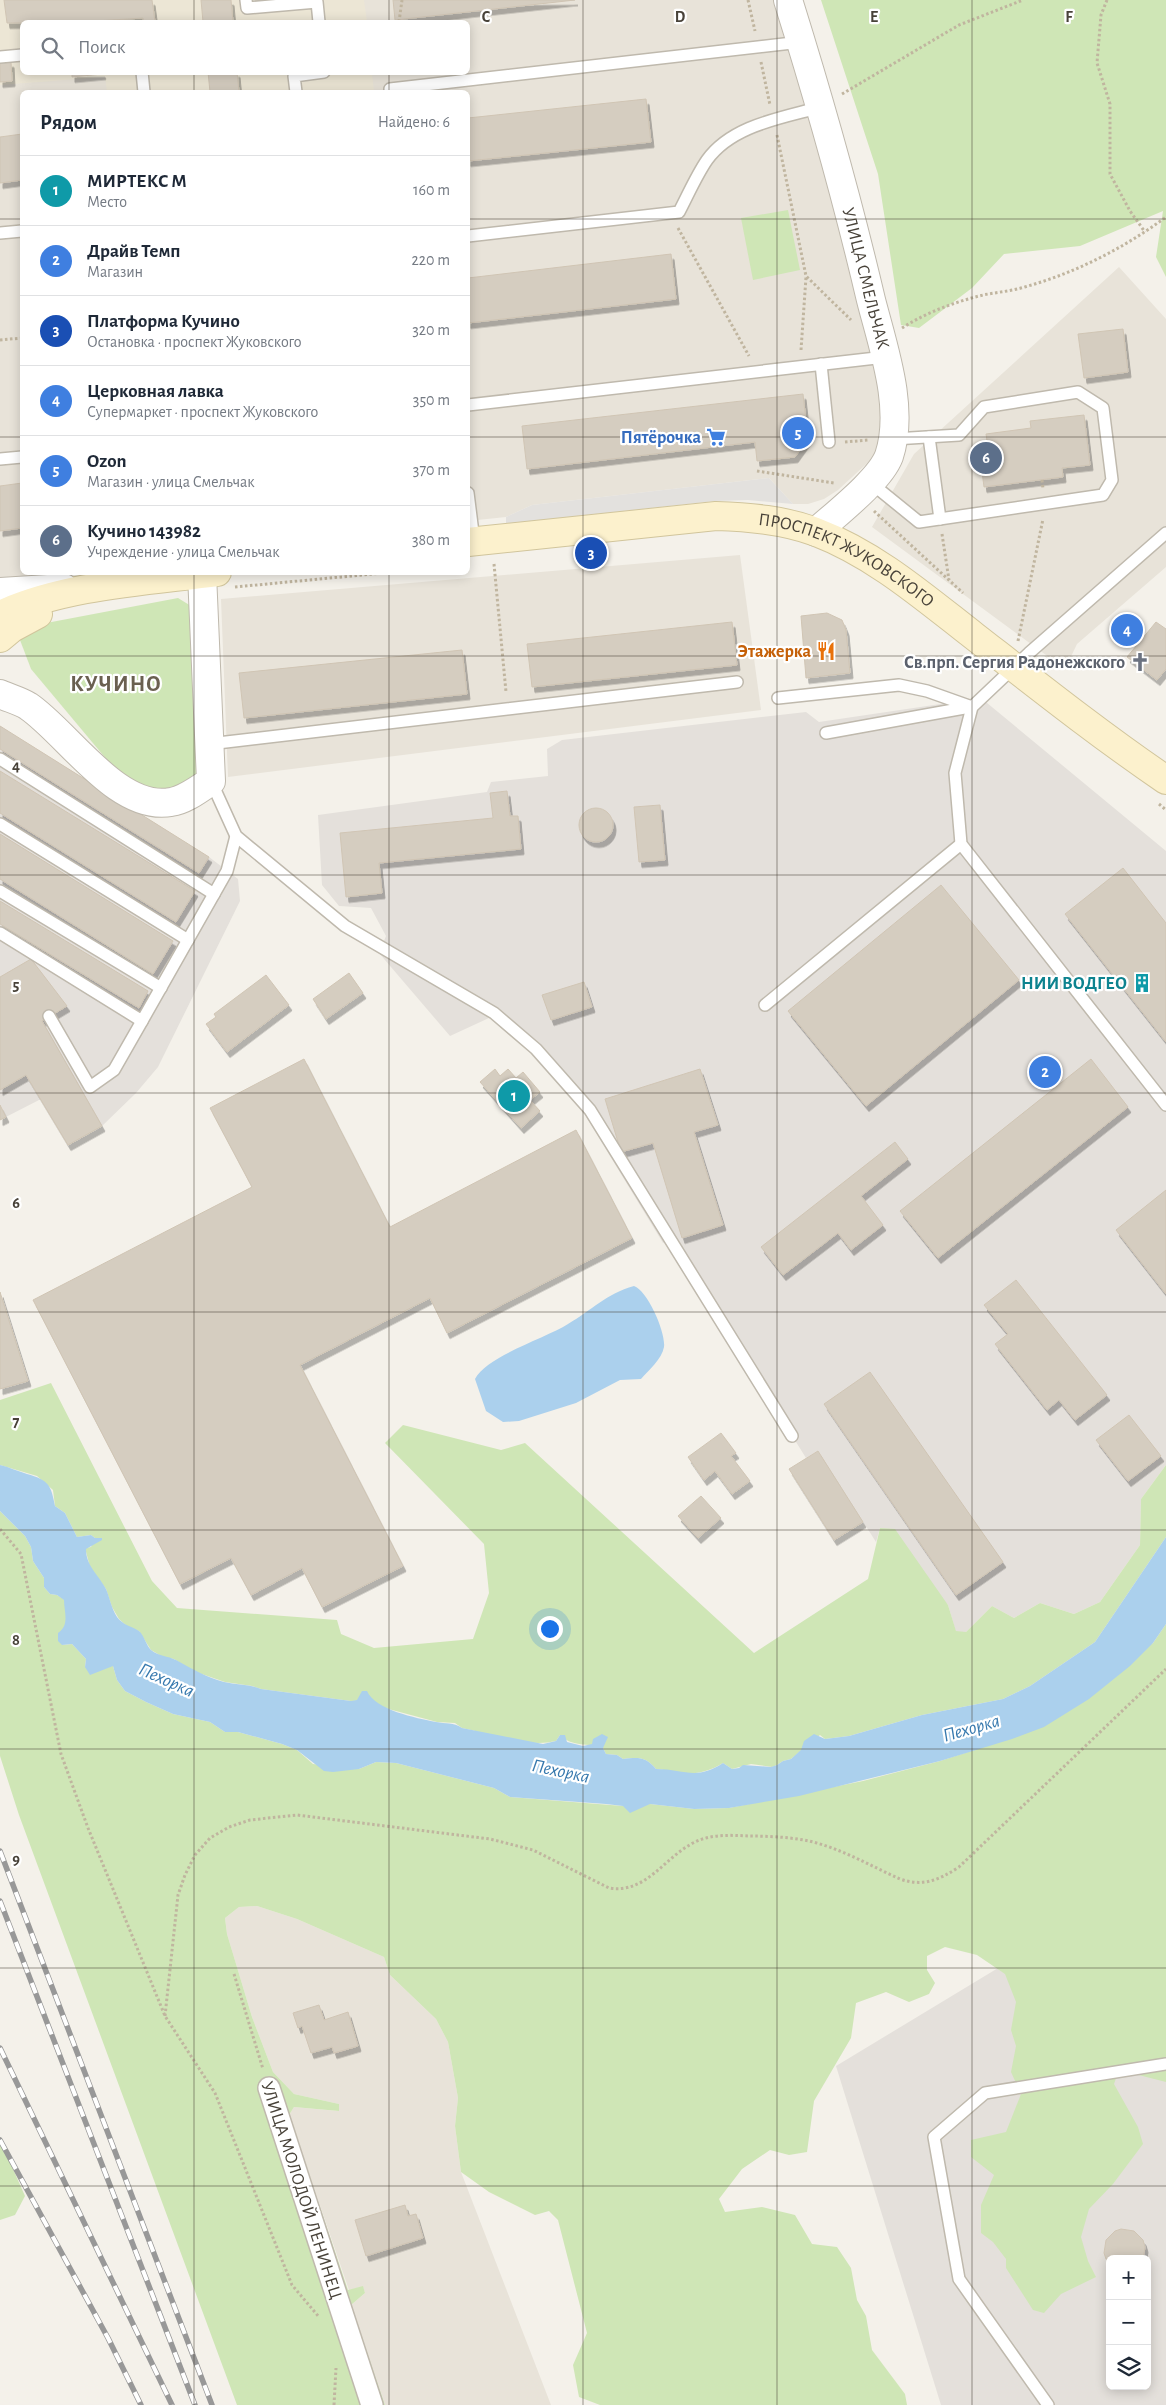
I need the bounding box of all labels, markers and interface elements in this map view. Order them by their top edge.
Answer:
text: C [482,9,491,25]
text: D [675,9,686,25]
text: E [870,9,878,25]
text: F [1065,9,1073,25]
search box [20,20,470,75]
icon: search [38,34,66,62]
text: Поиск [78,38,125,57]
text: Рядом [40,112,97,133]
text: Найдено: 6 [378,114,450,130]
text: МИРТЕКС М [87,172,187,191]
text: 1 [53,182,59,198]
text: 160 m [413,182,450,198]
text: Место [87,194,127,210]
street label: УЛИЦА СМЕЛЬЧАК [838,206,892,352]
text: Драйв Темп [87,242,181,261]
text: 2 [52,252,60,268]
text: 220 m [412,252,450,268]
text: Магазин [87,264,143,280]
text: Платформа Кучино [87,312,240,331]
text: 3 [53,322,59,338]
text: 320 m [412,322,450,338]
text: Остановка · проспект Жуковского [87,334,301,350]
text: Церковная лавка [87,382,224,401]
text: 4 [52,392,60,408]
text: 350 m [413,392,450,408]
text: Супермаркет · проспект Жуковского [87,404,318,420]
pin: 5 [782,414,814,452]
supermarket icon: Пятёрочка [705,426,727,448]
place label: Пятёрочка [621,429,701,447]
pin: 6 [970,439,1002,477]
text: Ozon [87,452,126,471]
text: 5 [53,462,59,478]
text: 370 m [413,462,450,478]
text: Магазин · улица Смельчак [87,474,255,490]
street label: ПРОСПЕКТ ЖУКОВСКОГО [757,511,937,611]
text: Кучино 143982 [87,522,201,541]
text: 6 [52,532,60,548]
text: 380 m [412,532,450,548]
pin: 3 [575,534,607,572]
text: Учреждение · улица Смельчак [87,544,280,560]
pin: 4 [1111,611,1143,649]
restaurant icon: Этажерка [815,640,837,662]
place label: Этажерка [738,643,811,661]
church icon: Св.прп. Сергия Радонежского [1129,651,1151,673]
place label: Св.прп. Сергия Радонежского [904,654,1125,672]
district label: КУЧИНО [70,673,162,695]
text: 4 [12,758,20,774]
building icon: НИИ ВОДГЕО [1131,972,1153,994]
place label: НИИ ВОДГЕО [1021,975,1127,993]
text: 5 [13,977,20,993]
pin: 2 [1029,1053,1061,1091]
pin: 1 [498,1077,530,1115]
text: 6 [12,1195,20,1211]
text: 7 [13,1414,20,1430]
your location [537,1616,563,1642]
text: 8 [12,1632,20,1648]
water label: Пехорка [136,1660,197,1701]
water label: Пехорка [941,1711,1002,1746]
water label: Пехорка [530,1756,591,1787]
text: 9 [12,1851,20,1867]
street label: УЛИЦА МОЛОДОЙ ЛЕНИНЕЦ [257,2079,347,2301]
map controls [1106,2255,1151,2390]
button: + [1106,2255,1151,2300]
button: − [1106,2300,1151,2345]
button: layers [1106,2345,1151,2390]

